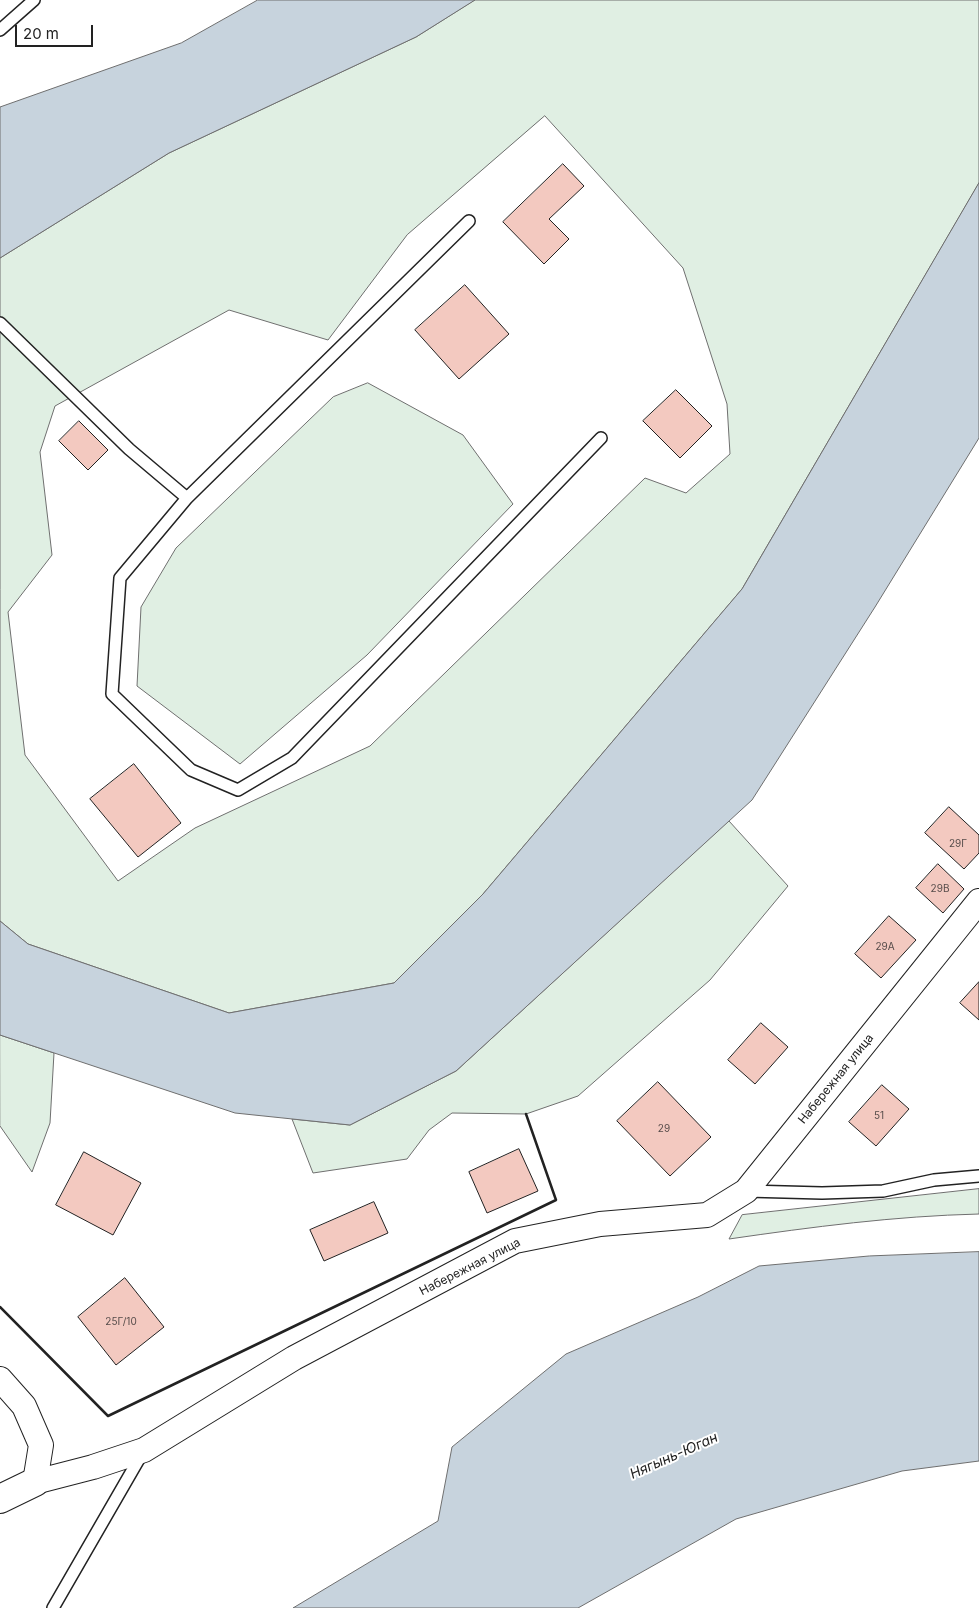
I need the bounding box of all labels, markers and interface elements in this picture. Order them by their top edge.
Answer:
scale bar [18,15,95,47]
text: 20 m [23,24,59,43]
house number: 29Г [949,838,967,850]
house number: 29В [931,883,949,895]
house number: 29А [875,941,895,953]
street label: Набережная улица [795,1031,877,1127]
house number: 51 [874,1110,884,1122]
house number: 29 [658,1123,670,1135]
street label: Набережная улица [417,1235,523,1299]
house number: 25Г/10 [105,1316,137,1328]
water label: Нягынь-Юган [627,1429,721,1483]

